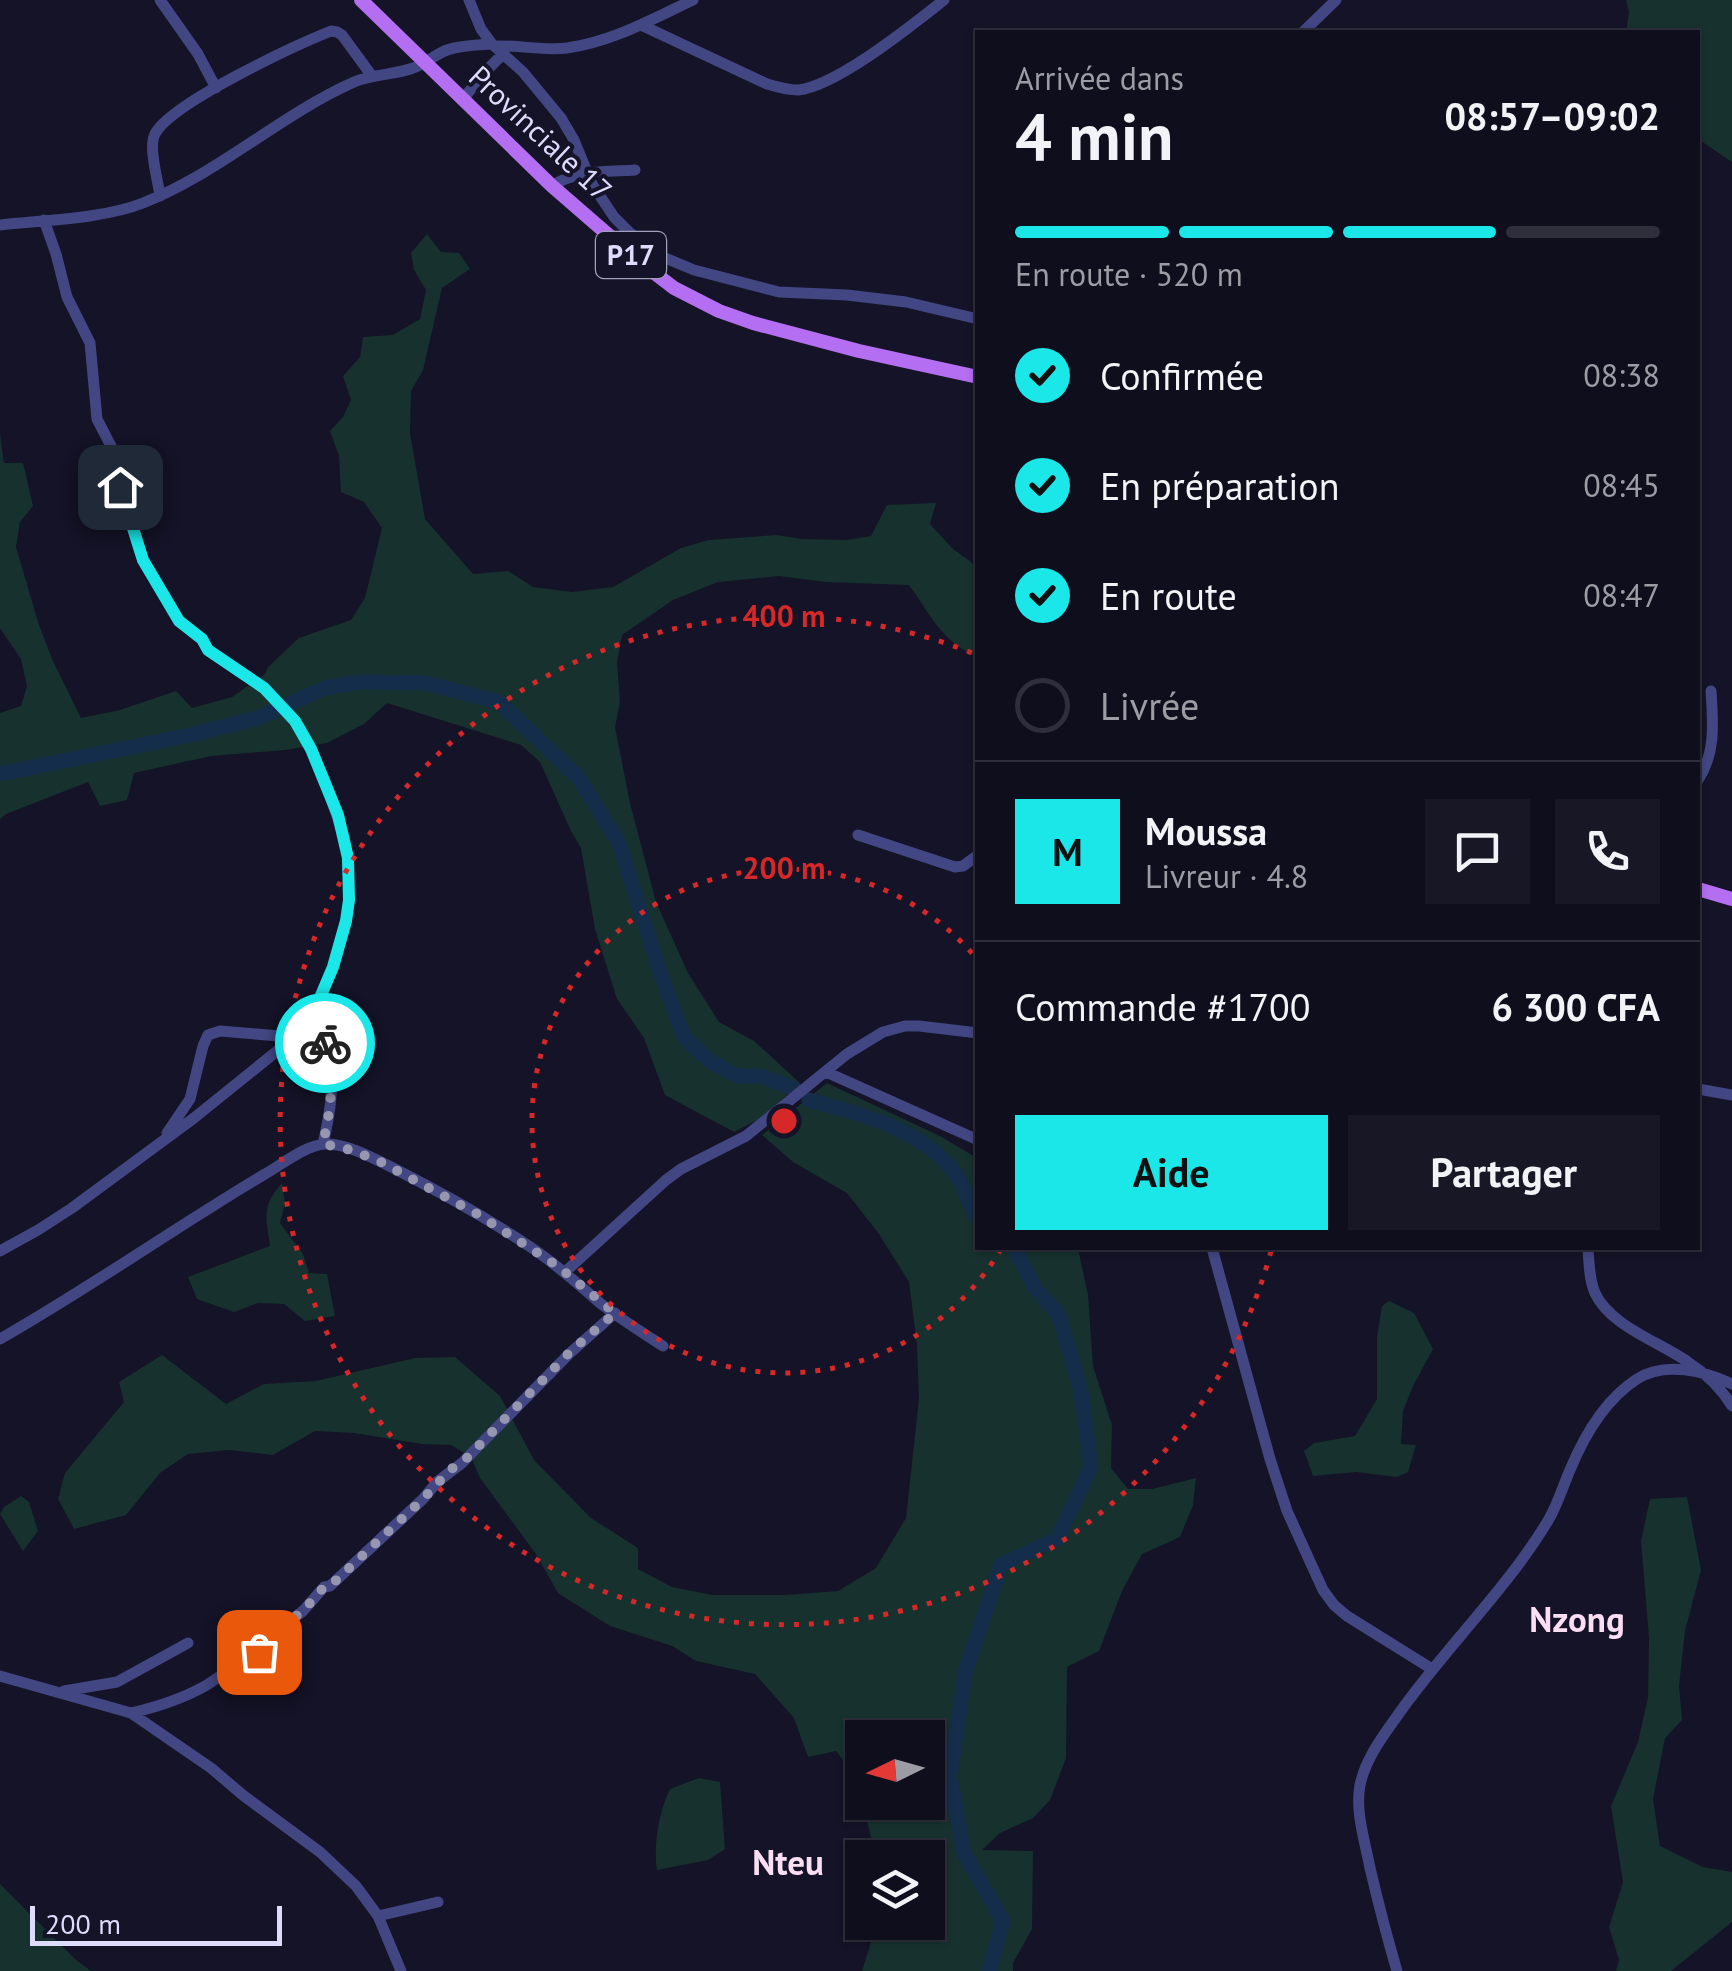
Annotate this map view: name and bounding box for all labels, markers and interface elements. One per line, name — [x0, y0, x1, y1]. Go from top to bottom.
street label: Provinciale 17 — [461, 57, 621, 209]
text: Arrivée dans — [1015, 57, 1184, 99]
text: 08:57–09:02 — [1445, 91, 1660, 140]
text: 4 min — [1015, 94, 1174, 178]
road number: P17 — [596, 232, 666, 278]
text: En route · 520 m — [1015, 253, 1243, 295]
icon: check — [1015, 348, 1070, 403]
text: Confirmée — [1100, 351, 1264, 400]
text: 08:38 — [1583, 354, 1660, 396]
pin — [78, 445, 163, 530]
icon: check — [1015, 458, 1070, 513]
icon: home — [93, 460, 148, 515]
text: En préparation — [1100, 461, 1339, 510]
text: 08:45 — [1583, 464, 1660, 506]
icon: check — [1015, 568, 1070, 623]
text: En route — [1100, 571, 1237, 620]
text: 08:47 — [1583, 574, 1660, 616]
text: 400 m — [743, 596, 825, 635]
text: Livrée — [1100, 681, 1199, 730]
button: chat — [1425, 799, 1530, 904]
button: phone — [1555, 799, 1660, 904]
text: Moussa — [1145, 806, 1267, 855]
text: M — [1052, 827, 1083, 876]
text: 200 m — [743, 848, 825, 887]
text: Livreur · 4.8 — [1145, 855, 1308, 897]
text: Commande #1700 — [1015, 982, 1311, 1031]
text: 6 300 CFA — [1492, 982, 1660, 1031]
courier — [275, 993, 375, 1093]
icon: bike — [298, 1016, 353, 1071]
centre of rings — [766, 1103, 802, 1139]
button: Aide — [1015, 1115, 1328, 1230]
button: Partager — [1348, 1115, 1660, 1230]
district label: Nzong — [1529, 1596, 1625, 1642]
pin — [217, 1610, 302, 1695]
icon: bag — [232, 1625, 287, 1680]
north arrow — [845, 1720, 945, 1820]
map controls — [845, 1720, 945, 1940]
district label: Nteu — [752, 1839, 824, 1885]
button: layers — [845, 1840, 945, 1940]
scale bar — [30, 1901, 282, 1946]
text: 200 m — [45, 1905, 121, 1942]

